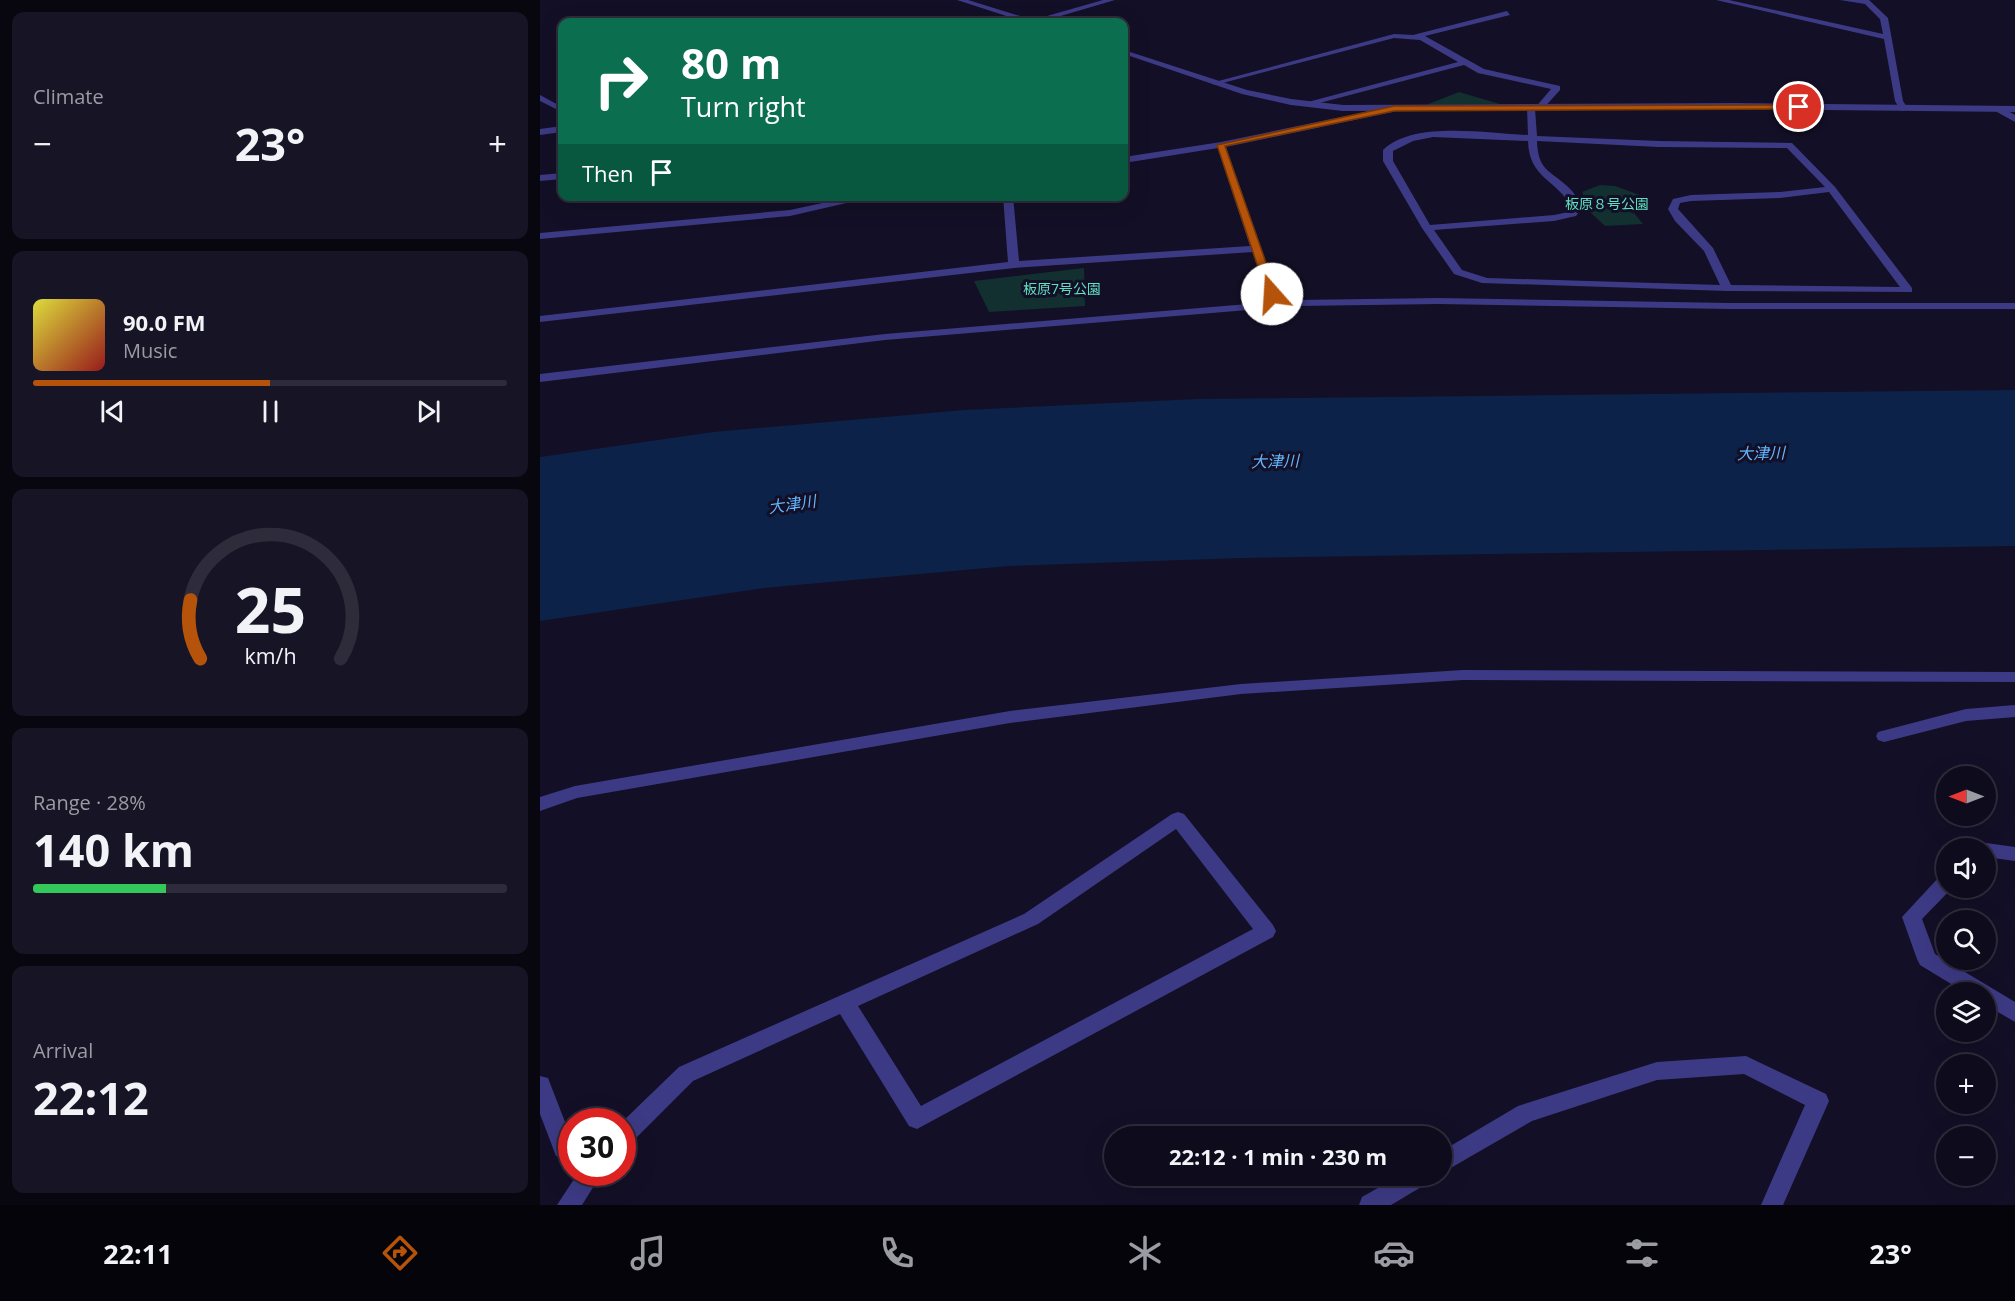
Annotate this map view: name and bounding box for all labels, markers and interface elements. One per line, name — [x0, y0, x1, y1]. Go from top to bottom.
text: 80 m — [681, 34, 781, 91]
icon: right — [582, 42, 660, 120]
pin — [1773, 81, 1824, 132]
text: Climate — [33, 83, 104, 110]
text: Turn right — [681, 88, 806, 125]
icon: arrive — [1782, 90, 1815, 123]
text: 23° — [235, 113, 305, 174]
text: − — [33, 121, 52, 166]
text: + — [488, 121, 507, 166]
icon: arrive — [645, 156, 678, 189]
text: Then — [582, 158, 633, 188]
park label: 板原８号公園 — [1565, 194, 1649, 213]
position arrow — [1240, 262, 1304, 326]
park label: 板原7号公園 — [1023, 279, 1101, 298]
text: 90.0 FM — [123, 307, 206, 337]
text: Music — [123, 337, 177, 364]
icon: previous — [96, 395, 129, 428]
icon: pause — [254, 395, 287, 428]
icon: next — [412, 395, 445, 428]
water label: 大津川 — [1737, 442, 1787, 464]
water label: 大津川 — [1251, 450, 1301, 472]
water label: 大津川 — [767, 489, 819, 518]
text: 25 — [234, 567, 306, 652]
text: km/h — [244, 642, 296, 671]
north arrow — [1936, 766, 1996, 826]
map controls — [1936, 766, 1996, 1186]
text: Range · 28% — [33, 789, 146, 816]
text: 140 km — [33, 819, 194, 880]
button: sound — [1936, 838, 1996, 898]
button: search — [1936, 910, 1996, 970]
button: layers — [1936, 982, 1996, 1042]
text: Arrival — [33, 1037, 93, 1064]
button: + — [1936, 1054, 1996, 1114]
text: 22:12 — [33, 1067, 149, 1128]
speed limit sign: 30 — [558, 1108, 636, 1186]
button: − — [1936, 1126, 1996, 1186]
text: 22:12 · 1 min · 230 m — [1169, 1141, 1387, 1171]
icon: directions — [379, 1232, 421, 1274]
icon: music — [627, 1232, 669, 1274]
icon: phone — [876, 1232, 918, 1274]
icon: climate — [1124, 1232, 1166, 1274]
icon: car — [1373, 1232, 1415, 1274]
icon: filters — [1621, 1232, 1663, 1274]
text: 22:11 — [103, 1235, 173, 1272]
text: 23° — [1869, 1235, 1912, 1272]

